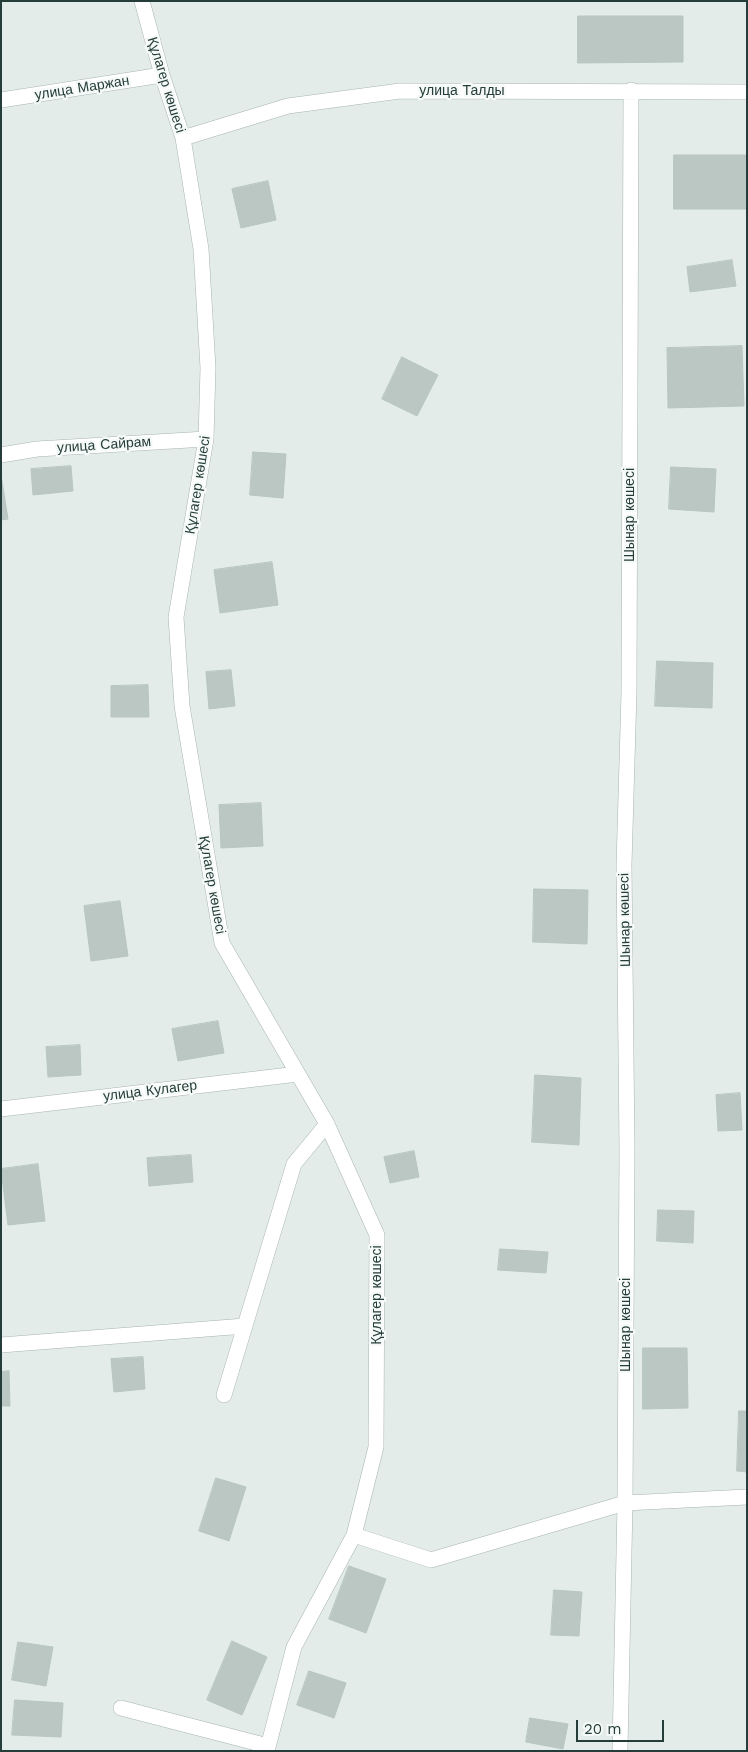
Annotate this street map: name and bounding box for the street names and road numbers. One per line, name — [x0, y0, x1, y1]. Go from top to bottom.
street label: Құлагер көшесі — [143, 35, 189, 135]
street label: улица Маржан — [34, 72, 130, 104]
street label: улица Талды — [419, 83, 505, 99]
street label: улица Сайрам — [56, 433, 152, 457]
street label: Құлагер көшесі — [182, 435, 214, 535]
street label: Шынар көшесі — [622, 468, 638, 562]
street label: Құлагер көшесі — [195, 835, 229, 935]
street label: Шынар көшесі — [616, 873, 634, 967]
street label: улица Кулагер — [102, 1077, 198, 1105]
street label: Құлагер көшесі — [369, 1245, 385, 1345]
street label: Шынар көшесі — [618, 1278, 634, 1372]

